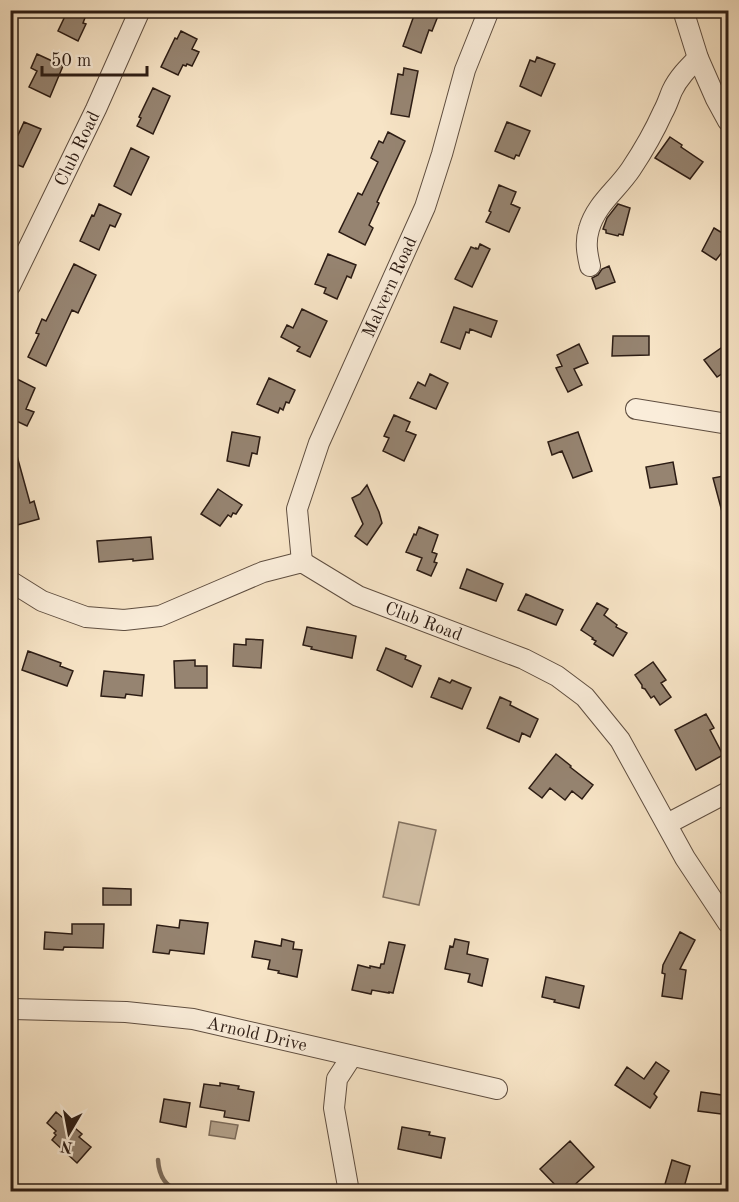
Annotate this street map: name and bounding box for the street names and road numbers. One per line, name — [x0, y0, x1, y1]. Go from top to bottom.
street label: Club Road — [52, 108, 104, 189]
street label: Malvern Road — [360, 234, 420, 340]
street label: Club Road — [382, 599, 464, 645]
street label: Arnold Drive — [205, 1014, 309, 1055]

